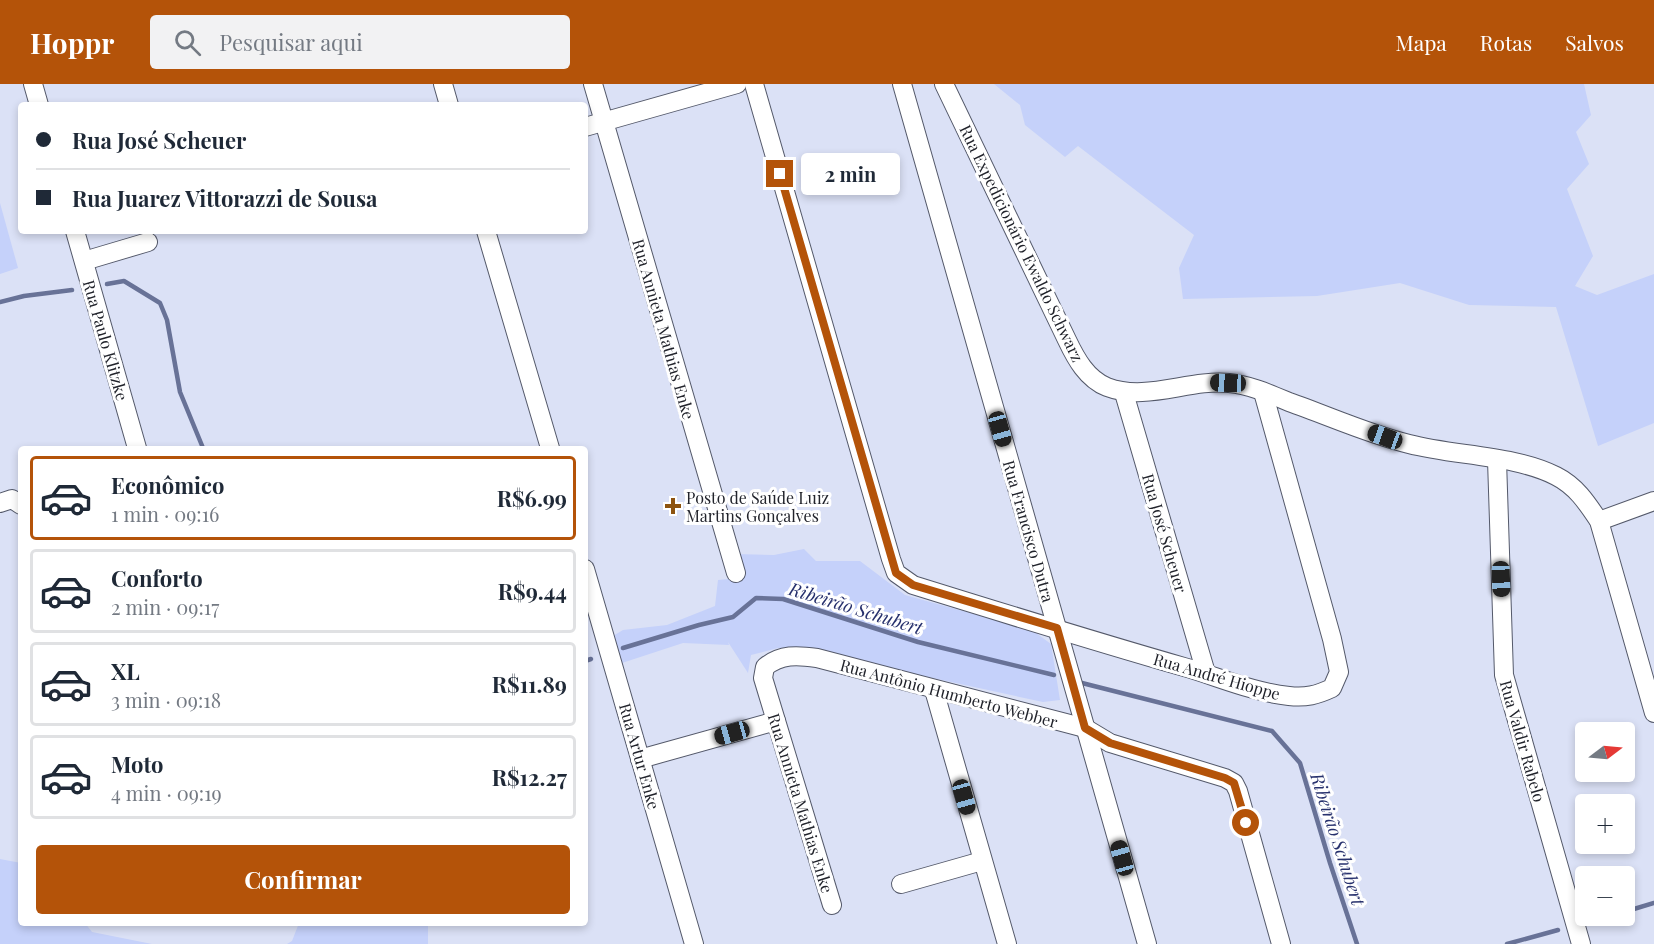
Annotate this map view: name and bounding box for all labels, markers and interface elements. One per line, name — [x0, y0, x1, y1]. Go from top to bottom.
search box — [150, 15, 570, 69]
text: Hoppr — [30, 24, 114, 61]
icon: search — [171, 26, 204, 59]
text: Pesquisar aqui — [219, 27, 363, 57]
text: Mapa — [1396, 28, 1447, 56]
text: Rotas — [1480, 28, 1532, 56]
text: Salvos — [1565, 28, 1624, 56]
street label: Rua Expedicionário Ewaldo Schwarz — [955, 121, 1089, 365]
text: Rua José Scheuer — [72, 125, 246, 155]
callout: 2 min — [801, 153, 900, 195]
route end — [766, 160, 793, 187]
text: 2 min — [825, 160, 876, 187]
text: Rua Juarez Vittorazzi de Sousa — [72, 183, 377, 213]
street label: Rua Annieta Mathias Enke — [628, 236, 700, 422]
street label: Rua Paulo Klitzke — [79, 277, 133, 403]
car — [1210, 373, 1246, 393]
car — [986, 409, 1014, 449]
car — [1365, 422, 1405, 452]
street label: Rua Francisco Dutra — [999, 457, 1059, 605]
text: Econômico — [111, 470, 224, 500]
icon: car — [39, 471, 93, 525]
street label: Rua José Scheuer — [1138, 471, 1192, 595]
text: R$6.99 — [497, 483, 567, 513]
place label: Posto de Saúde Luiz Martins Gonçalves — [686, 487, 830, 526]
marker: Posto de Saúde Luiz Martins Gonçalves — [664, 497, 682, 515]
text: 1 min · 09:16 — [111, 500, 219, 527]
car — [1491, 561, 1511, 597]
text: Conforto — [111, 563, 203, 593]
icon: car — [39, 564, 93, 618]
text: R$9.44 — [498, 576, 567, 606]
water label: Ribeirão Schubert — [785, 576, 927, 640]
text: 2 min · 09:17 — [111, 593, 219, 620]
street label: Rua André Hioppe — [1151, 648, 1283, 704]
street label: Rua Antônio Humberto Webber — [838, 654, 1060, 732]
text: XL — [111, 656, 140, 686]
icon: car — [39, 657, 93, 711]
text: R$11.89 — [492, 669, 567, 699]
street label: Rua Valdir Rabelo — [1496, 678, 1550, 805]
text: 3 min · 09:18 — [111, 686, 221, 713]
street label: Rua Artur Enke — [615, 700, 665, 812]
street label: Rua Annieta Mathias Enke — [764, 711, 838, 895]
car — [712, 719, 752, 747]
north arrow — [1575, 722, 1635, 782]
map controls — [1575, 722, 1635, 926]
text: Moto — [111, 749, 164, 779]
icon: car — [39, 750, 93, 804]
text: R$12.27 — [492, 762, 567, 792]
water label: Ribeirão Schubert — [1305, 769, 1371, 909]
car — [950, 777, 978, 817]
text: 4 min · 09:19 — [111, 779, 222, 806]
button: + — [1575, 794, 1635, 854]
route start — [1232, 809, 1259, 836]
car — [1108, 838, 1136, 878]
button: Confirmar — [36, 845, 570, 914]
button: − — [1575, 866, 1635, 926]

